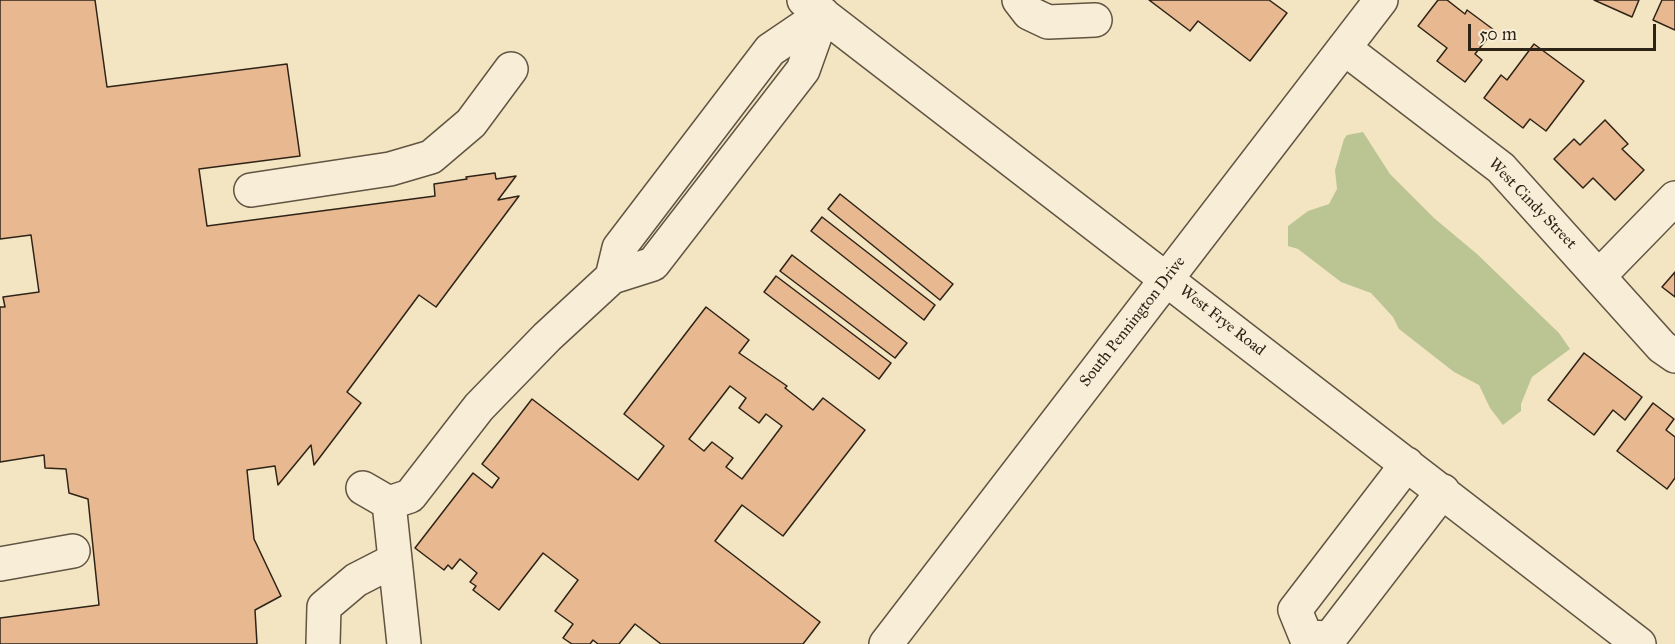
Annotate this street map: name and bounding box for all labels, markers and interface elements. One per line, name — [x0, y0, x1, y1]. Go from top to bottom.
scale bar — [1471, 12, 1658, 50]
text: 50 m — [1479, 23, 1517, 45]
street label: West Cindy Street — [1484, 155, 1580, 253]
street label: South Pennington Drive — [1076, 253, 1190, 391]
street label: West Frye Road — [1175, 281, 1269, 361]

